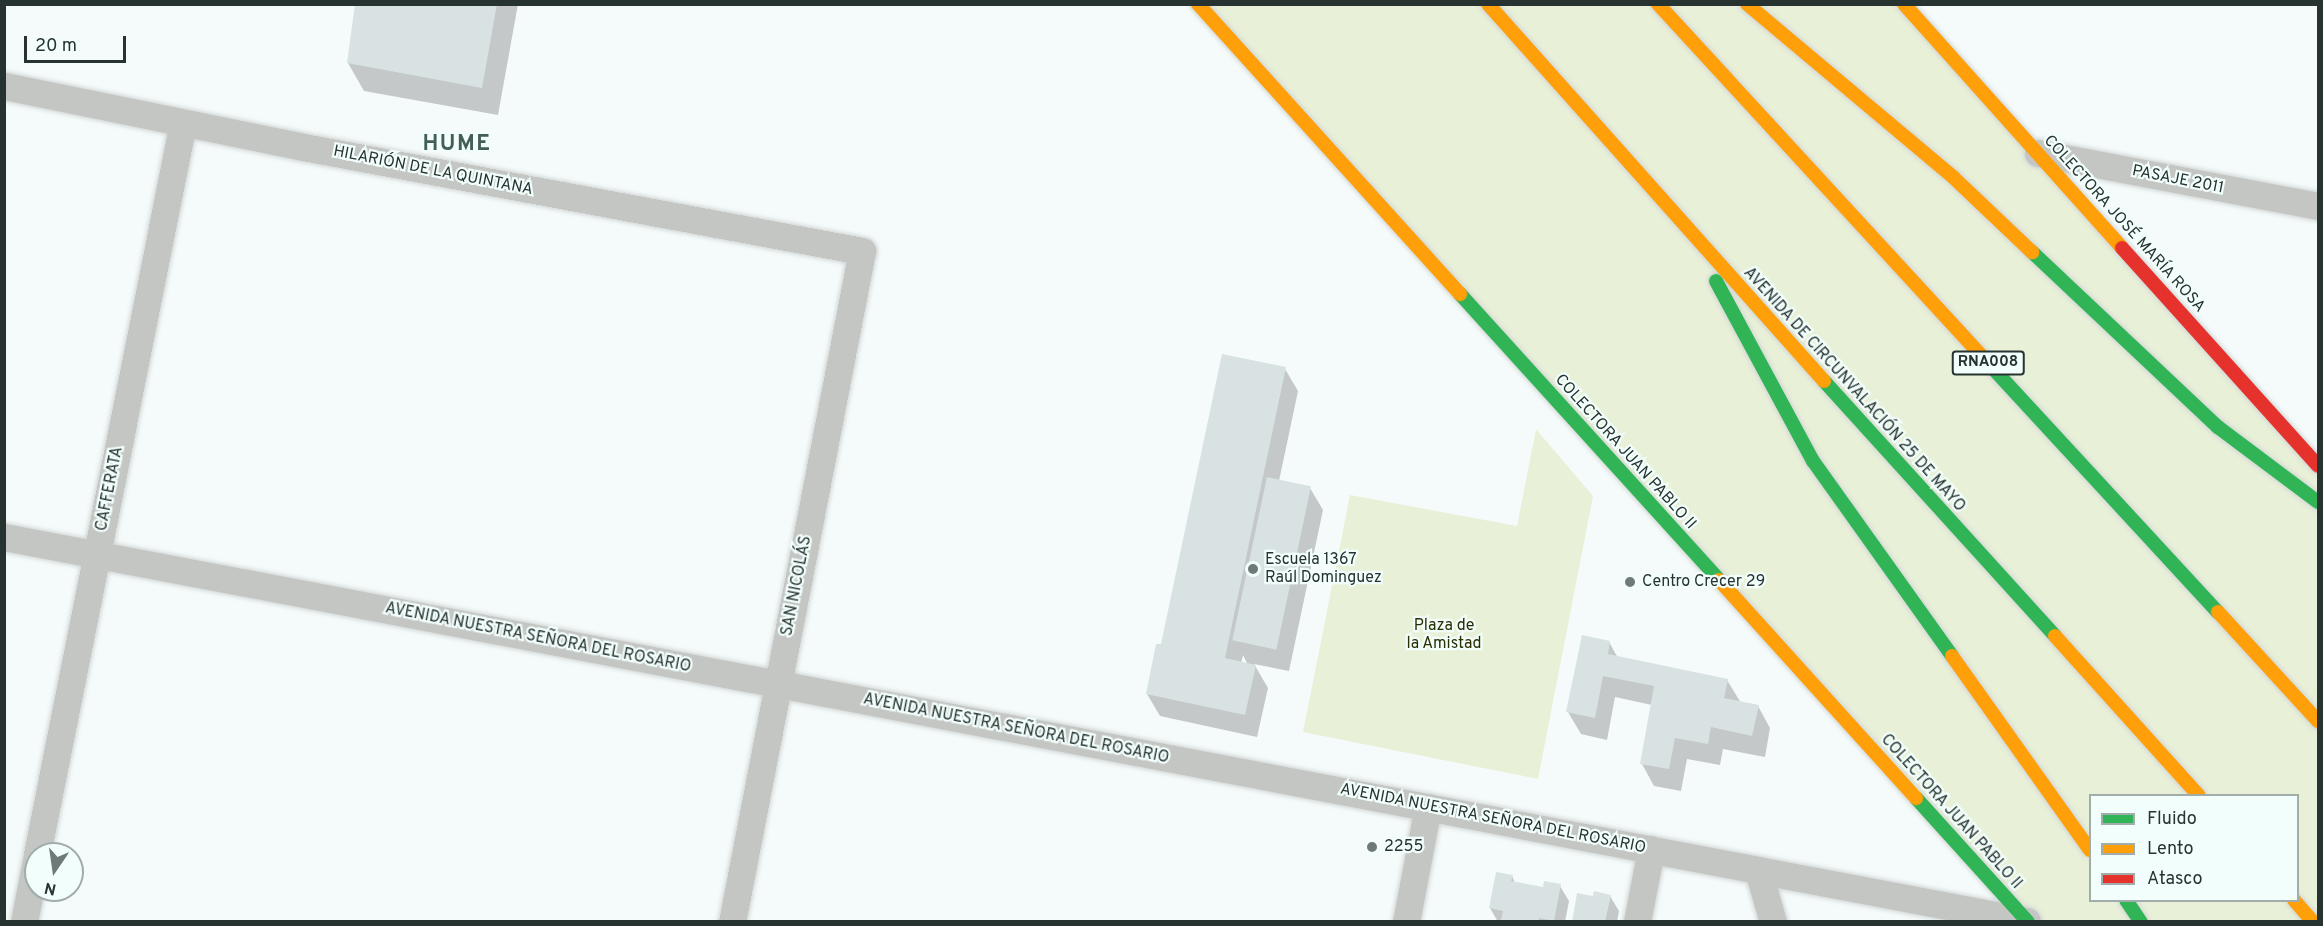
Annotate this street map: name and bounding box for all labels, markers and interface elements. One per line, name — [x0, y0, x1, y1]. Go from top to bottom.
scale bar — [27, 24, 129, 62]
text: 20 m — [35, 35, 77, 58]
street label: COLECTORA JOSÉ MARÍA ROSA — [2039, 131, 2209, 317]
district label: HUME — [422, 132, 492, 158]
street label: HILARIÓN DE LA QUINTANA — [331, 142, 535, 200]
street label: PASAJE 2011 — [2130, 162, 2226, 198]
street label: AVENIDA DE CIRCUNVALACIÓN 25 DE MAYO — [1739, 263, 1969, 517]
road number: RNA008 — [1950, 351, 2026, 375]
street label: COLECTORA JUAN PABLO II — [1550, 370, 1700, 534]
street label: CAFFERATA — [92, 445, 128, 533]
street label: SAN NICOLÁS — [778, 534, 816, 638]
place label: Escuela 1367 Raúl Dominguez — [1265, 550, 1382, 588]
marker: Escuela 1367 Raúl Dominguez — [1246, 562, 1260, 576]
place label: Centro Crecer 29 — [1642, 572, 1765, 592]
marker: Centro Crecer 29 — [1623, 575, 1637, 589]
street label: AVENIDA NUESTRA SEÑORA DEL ROSARIO — [382, 599, 694, 677]
park label: Plaza de la Amistad — [1406, 616, 1482, 654]
street label: AVENIDA NUESTRA SEÑORA DEL ROSARIO — [860, 690, 1172, 768]
street label: COLECTORA JUAN PABLO II — [1876, 730, 2026, 894]
street label: AVENIDA NUESTRA SEÑORA DEL ROSARIO — [1337, 780, 1649, 858]
legend — [2089, 794, 2299, 902]
text: Fluido — [2147, 808, 2197, 831]
place label: 2255 — [1384, 837, 1423, 857]
text: Lento — [2147, 838, 2193, 861]
marker: 2255 — [1365, 840, 1379, 854]
north arrow — [24, 842, 84, 902]
text: Atasco — [2147, 868, 2203, 891]
text: N — [43, 877, 58, 899]

